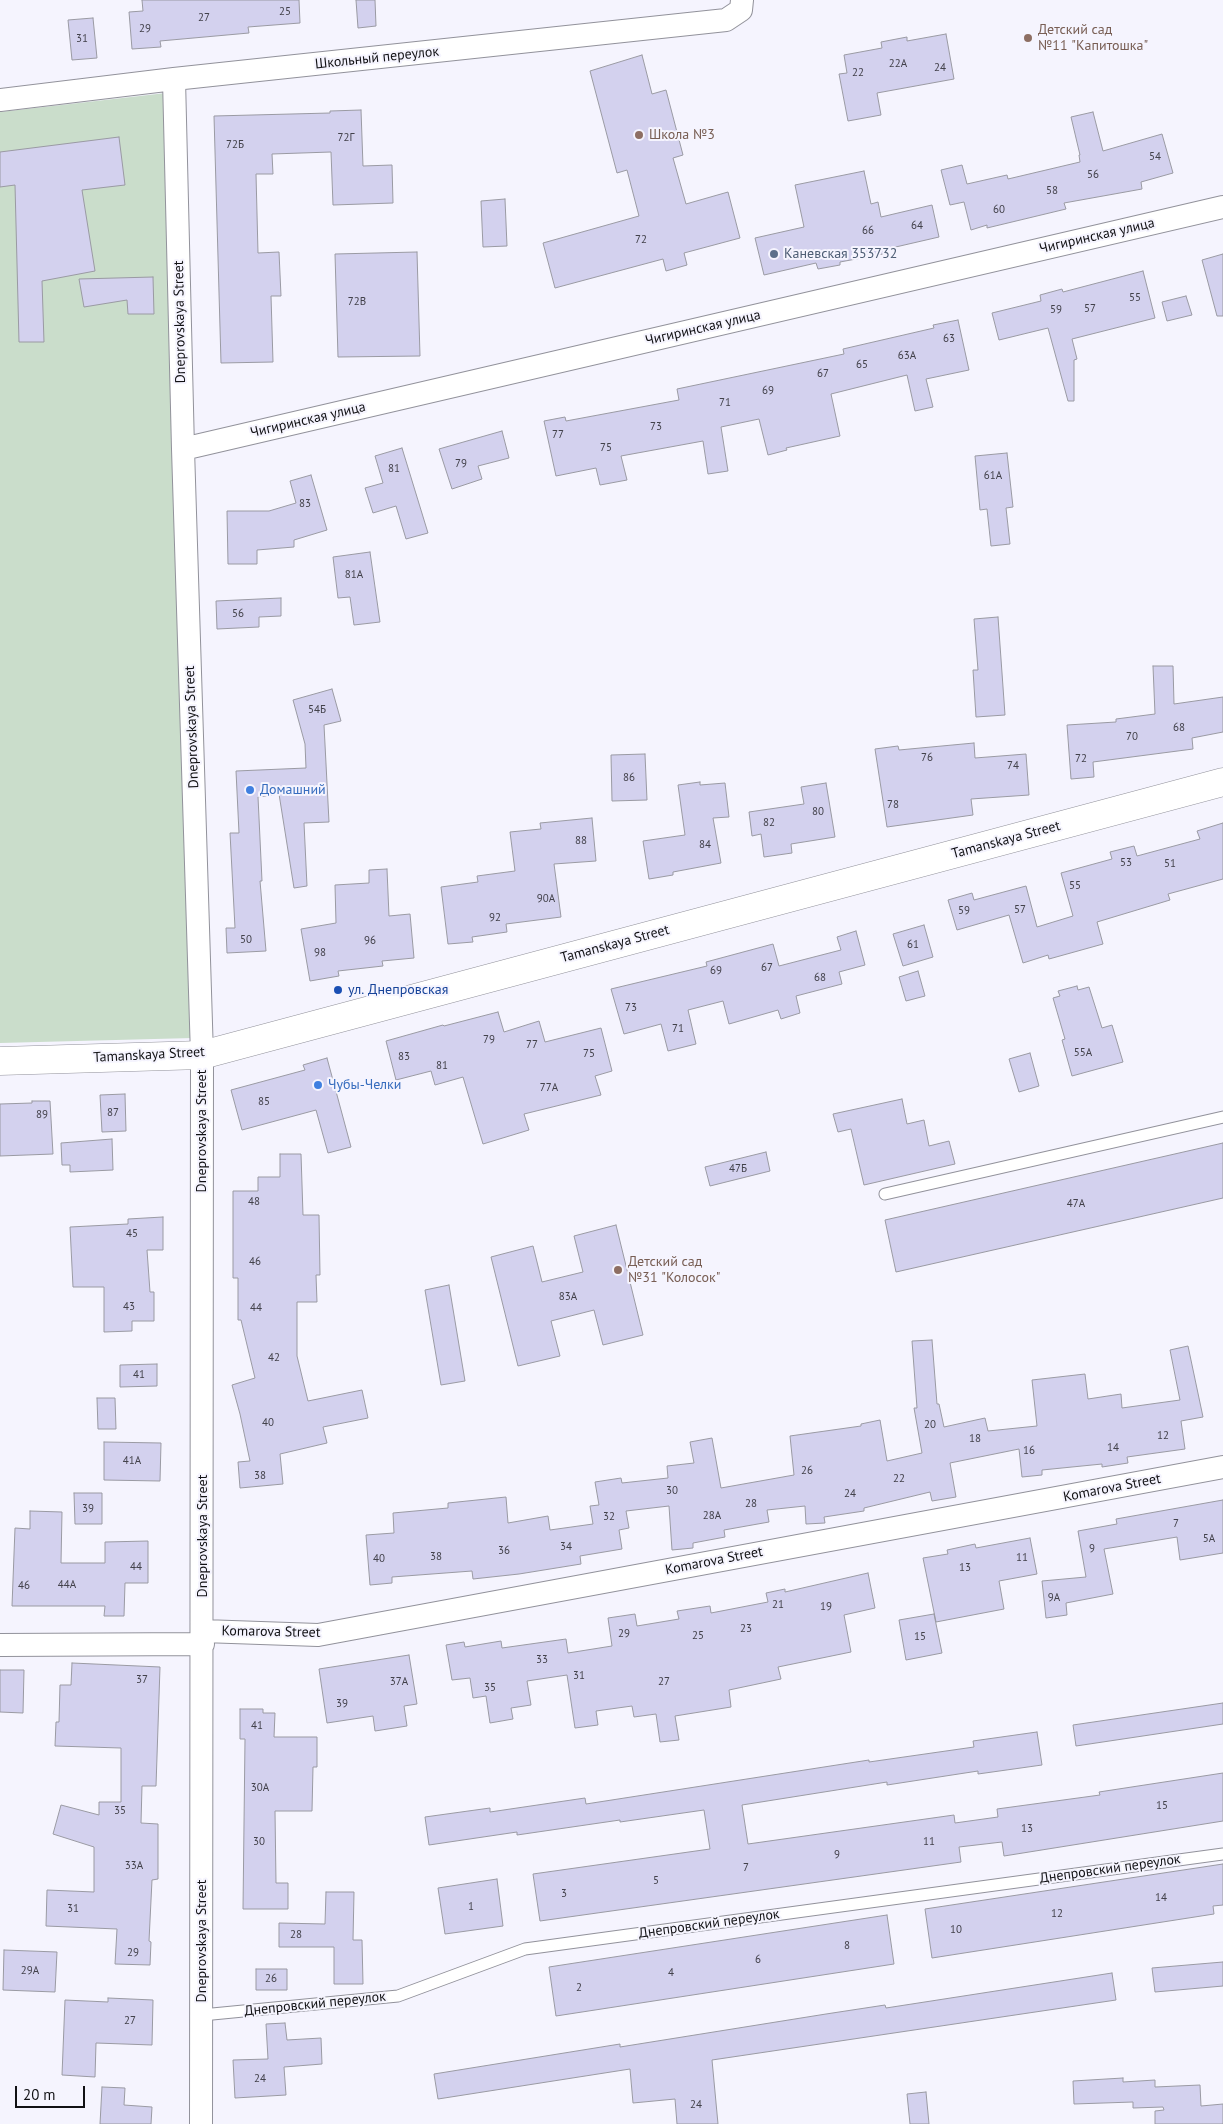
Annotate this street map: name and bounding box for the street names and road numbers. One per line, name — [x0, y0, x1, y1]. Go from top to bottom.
street label: Школьный переулок — [314, 43, 440, 73]
street label: Чигиринская улица — [1038, 215, 1156, 257]
street label: Dneprovskaya Street — [171, 260, 189, 384]
street label: Чигиринская улица — [644, 307, 762, 349]
street label: Чигиринская улица — [249, 399, 367, 441]
street label: Dneprovskaya Street — [181, 665, 203, 789]
street label: Tamanskaya Street — [950, 817, 1062, 863]
street label: Tamanskaya Street — [559, 921, 671, 967]
street label: Tamanskaya Street — [93, 1044, 205, 1066]
street label: Dneprovskaya Street — [194, 1070, 210, 1192]
street label: Komarova Street — [1062, 1470, 1162, 1506]
street label: Dneprovskaya Street — [195, 1475, 211, 1597]
street label: Komarova Street — [664, 1543, 764, 1579]
street label: Komarova Street — [221, 1623, 321, 1641]
street label: Днепровский переулок — [1038, 1851, 1182, 1887]
street label: Dneprovskaya Street — [194, 1880, 210, 2002]
street label: Днепровский переулок — [637, 1906, 781, 1942]
street label: Днепровский переулок — [243, 1988, 387, 2020]

